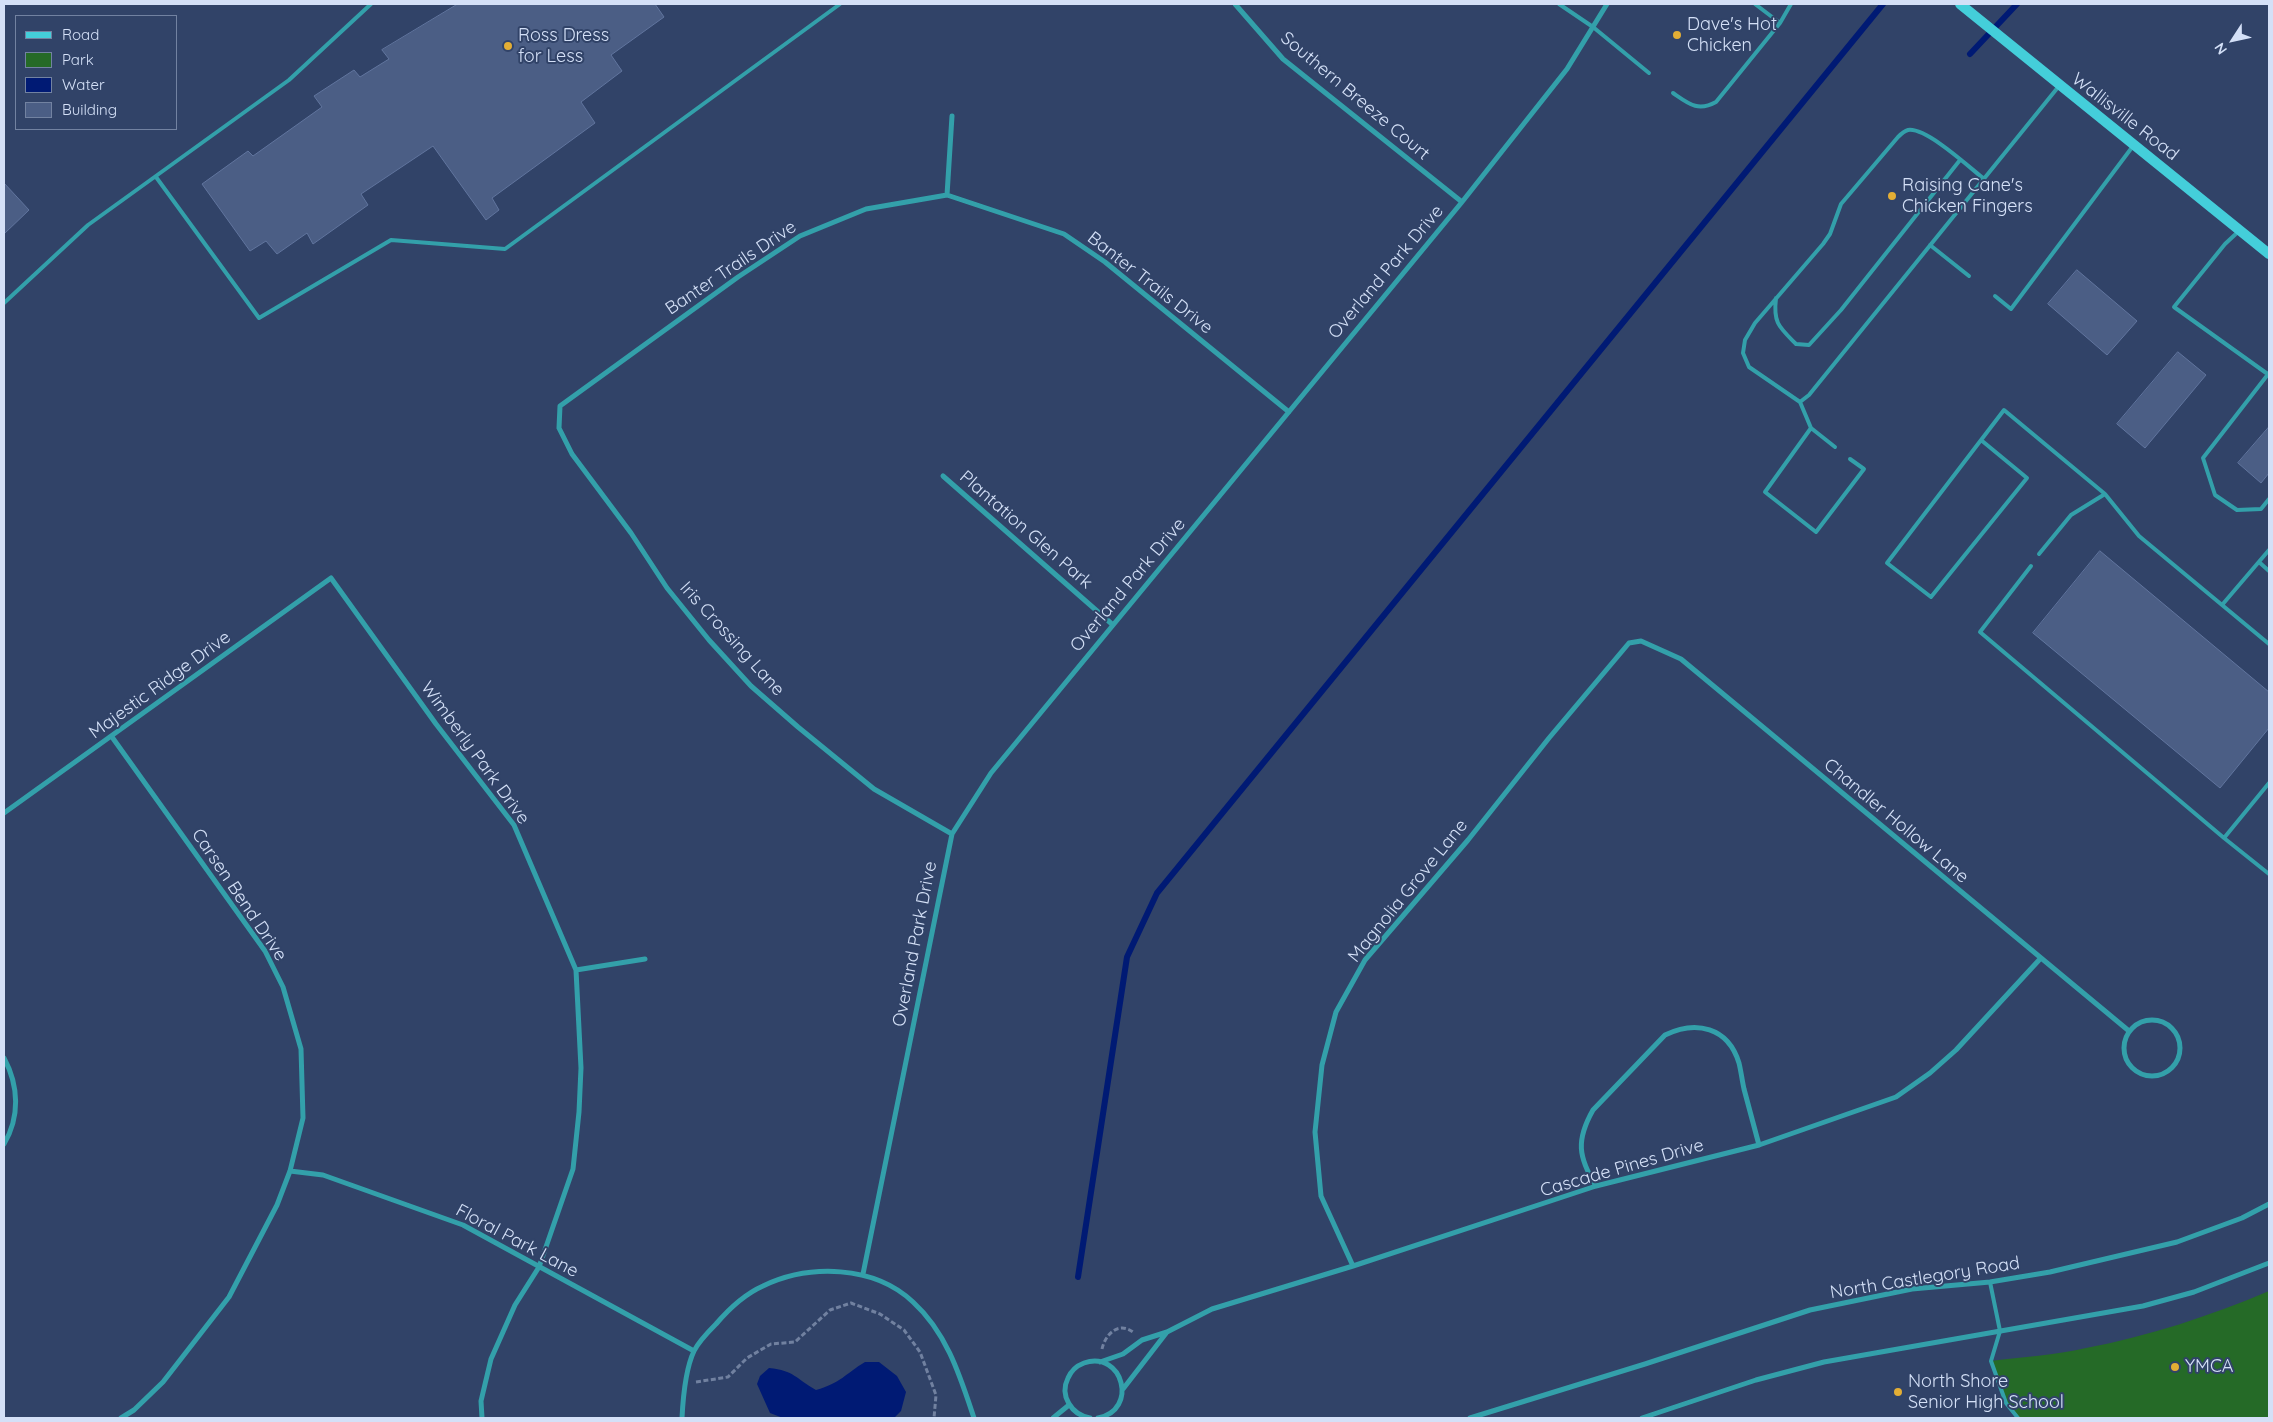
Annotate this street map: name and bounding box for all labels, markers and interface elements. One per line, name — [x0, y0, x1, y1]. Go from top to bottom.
place label: Dave's Hot Chicken — [1687, 14, 1777, 56]
legend — [15, 15, 178, 130]
north arrow — [2208, 15, 2258, 65]
text: Road — [62, 25, 99, 44]
place label: Ross Dress for Less — [518, 25, 609, 68]
street label: Southern Breeze Court — [1276, 27, 1434, 165]
marker: Dave's Hot Chicken — [1671, 29, 1683, 41]
text: N — [2210, 39, 2231, 58]
marker: Ross Dress for Less — [502, 40, 514, 52]
text: Park — [62, 50, 94, 69]
street label: Wallisville Road — [2067, 68, 2183, 166]
text: Water — [62, 75, 105, 94]
text: Building — [62, 100, 117, 119]
place label: Raising Cane's Chicken Fingers — [1902, 175, 2033, 218]
marker: Raising Cane's Chicken Fingers — [1886, 190, 1898, 202]
street label: Overland Park Drive — [1324, 201, 1448, 343]
street label: Banter Trails Drive — [661, 216, 801, 320]
street label: Banter Trails Drive — [1083, 227, 1217, 339]
street label: Plantation Glen Park — [955, 466, 1097, 594]
street label: Overland Park Drive — [1066, 514, 1190, 656]
street label: Iris Crossing Lane — [675, 577, 789, 701]
street label: Majestic Ridge Drive — [85, 626, 235, 744]
street label: Wimberly Park Drive — [416, 677, 534, 829]
street label: Chandler Hollow Lane — [1819, 754, 1973, 888]
street label: Magnolia Grove Lane — [1344, 815, 1472, 967]
street label: Carsen Bend Drive — [187, 825, 291, 965]
street label: Overland Park Drive — [888, 860, 942, 1028]
street label: Cascade Pines Drive — [1538, 1134, 1706, 1202]
street label: Floral Park Lane — [452, 1200, 582, 1282]
street label: North Castlegory Road — [1829, 1252, 2021, 1304]
place label: YMCA — [2185, 1356, 2233, 1378]
marker: YMCA — [2169, 1361, 2181, 1373]
place label: North Shore Senior High School — [1908, 1371, 2064, 1414]
marker: North Shore Senior High School — [1892, 1386, 1904, 1398]

